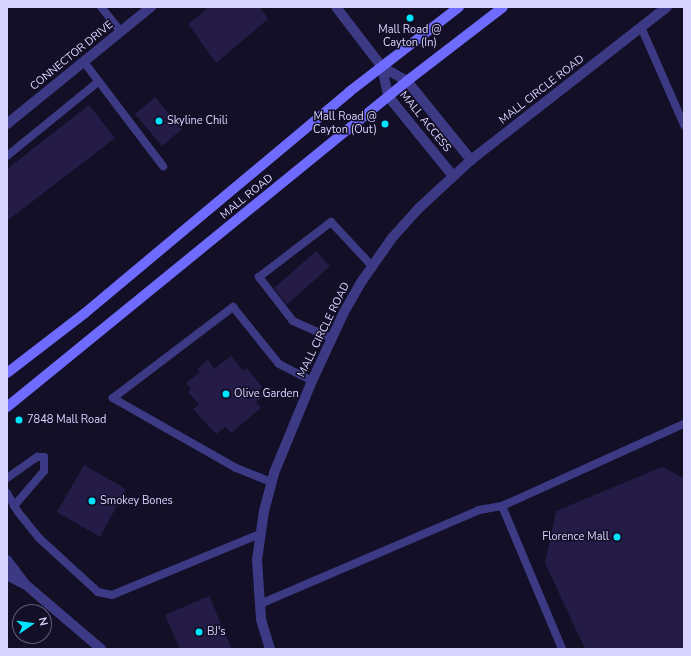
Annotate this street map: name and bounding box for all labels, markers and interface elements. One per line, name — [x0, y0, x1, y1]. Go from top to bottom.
marker: Mall Road @ Cayton (In) — [405, 13, 415, 23]
street label: CONNECTOR DRIVE — [28, 19, 116, 93]
place label: Mall Road @ Cayton (In) — [378, 24, 442, 50]
street label: MALL CIRCLE ROAD — [497, 53, 587, 127]
street label: MALL ACCESS — [396, 89, 454, 155]
place label: Mall Road @ Cayton (Out) — [313, 111, 377, 137]
place label: Skyline Chili — [167, 114, 227, 128]
marker: Skyline Chili — [154, 116, 164, 126]
marker: Mall Road @ Cayton (Out) — [380, 119, 390, 129]
street label: MALL ROAD — [218, 172, 276, 222]
street label: MALL CIRCLE ROAD — [295, 280, 353, 380]
place label: Olive Garden — [234, 387, 299, 401]
marker: Olive Garden — [221, 389, 231, 399]
place label: 7848 Mall Road — [27, 413, 106, 427]
marker: 7848 Mall Road — [14, 415, 24, 425]
place label: Smokey Bones — [100, 494, 173, 508]
marker: Smokey Bones — [87, 496, 97, 506]
place label: Florence Mall — [542, 530, 609, 544]
marker: Florence Mall — [612, 532, 622, 542]
north arrow — [12, 604, 52, 644]
text: N — [35, 616, 51, 627]
place label: BJ's — [207, 625, 226, 639]
marker: BJ's — [194, 627, 204, 637]

